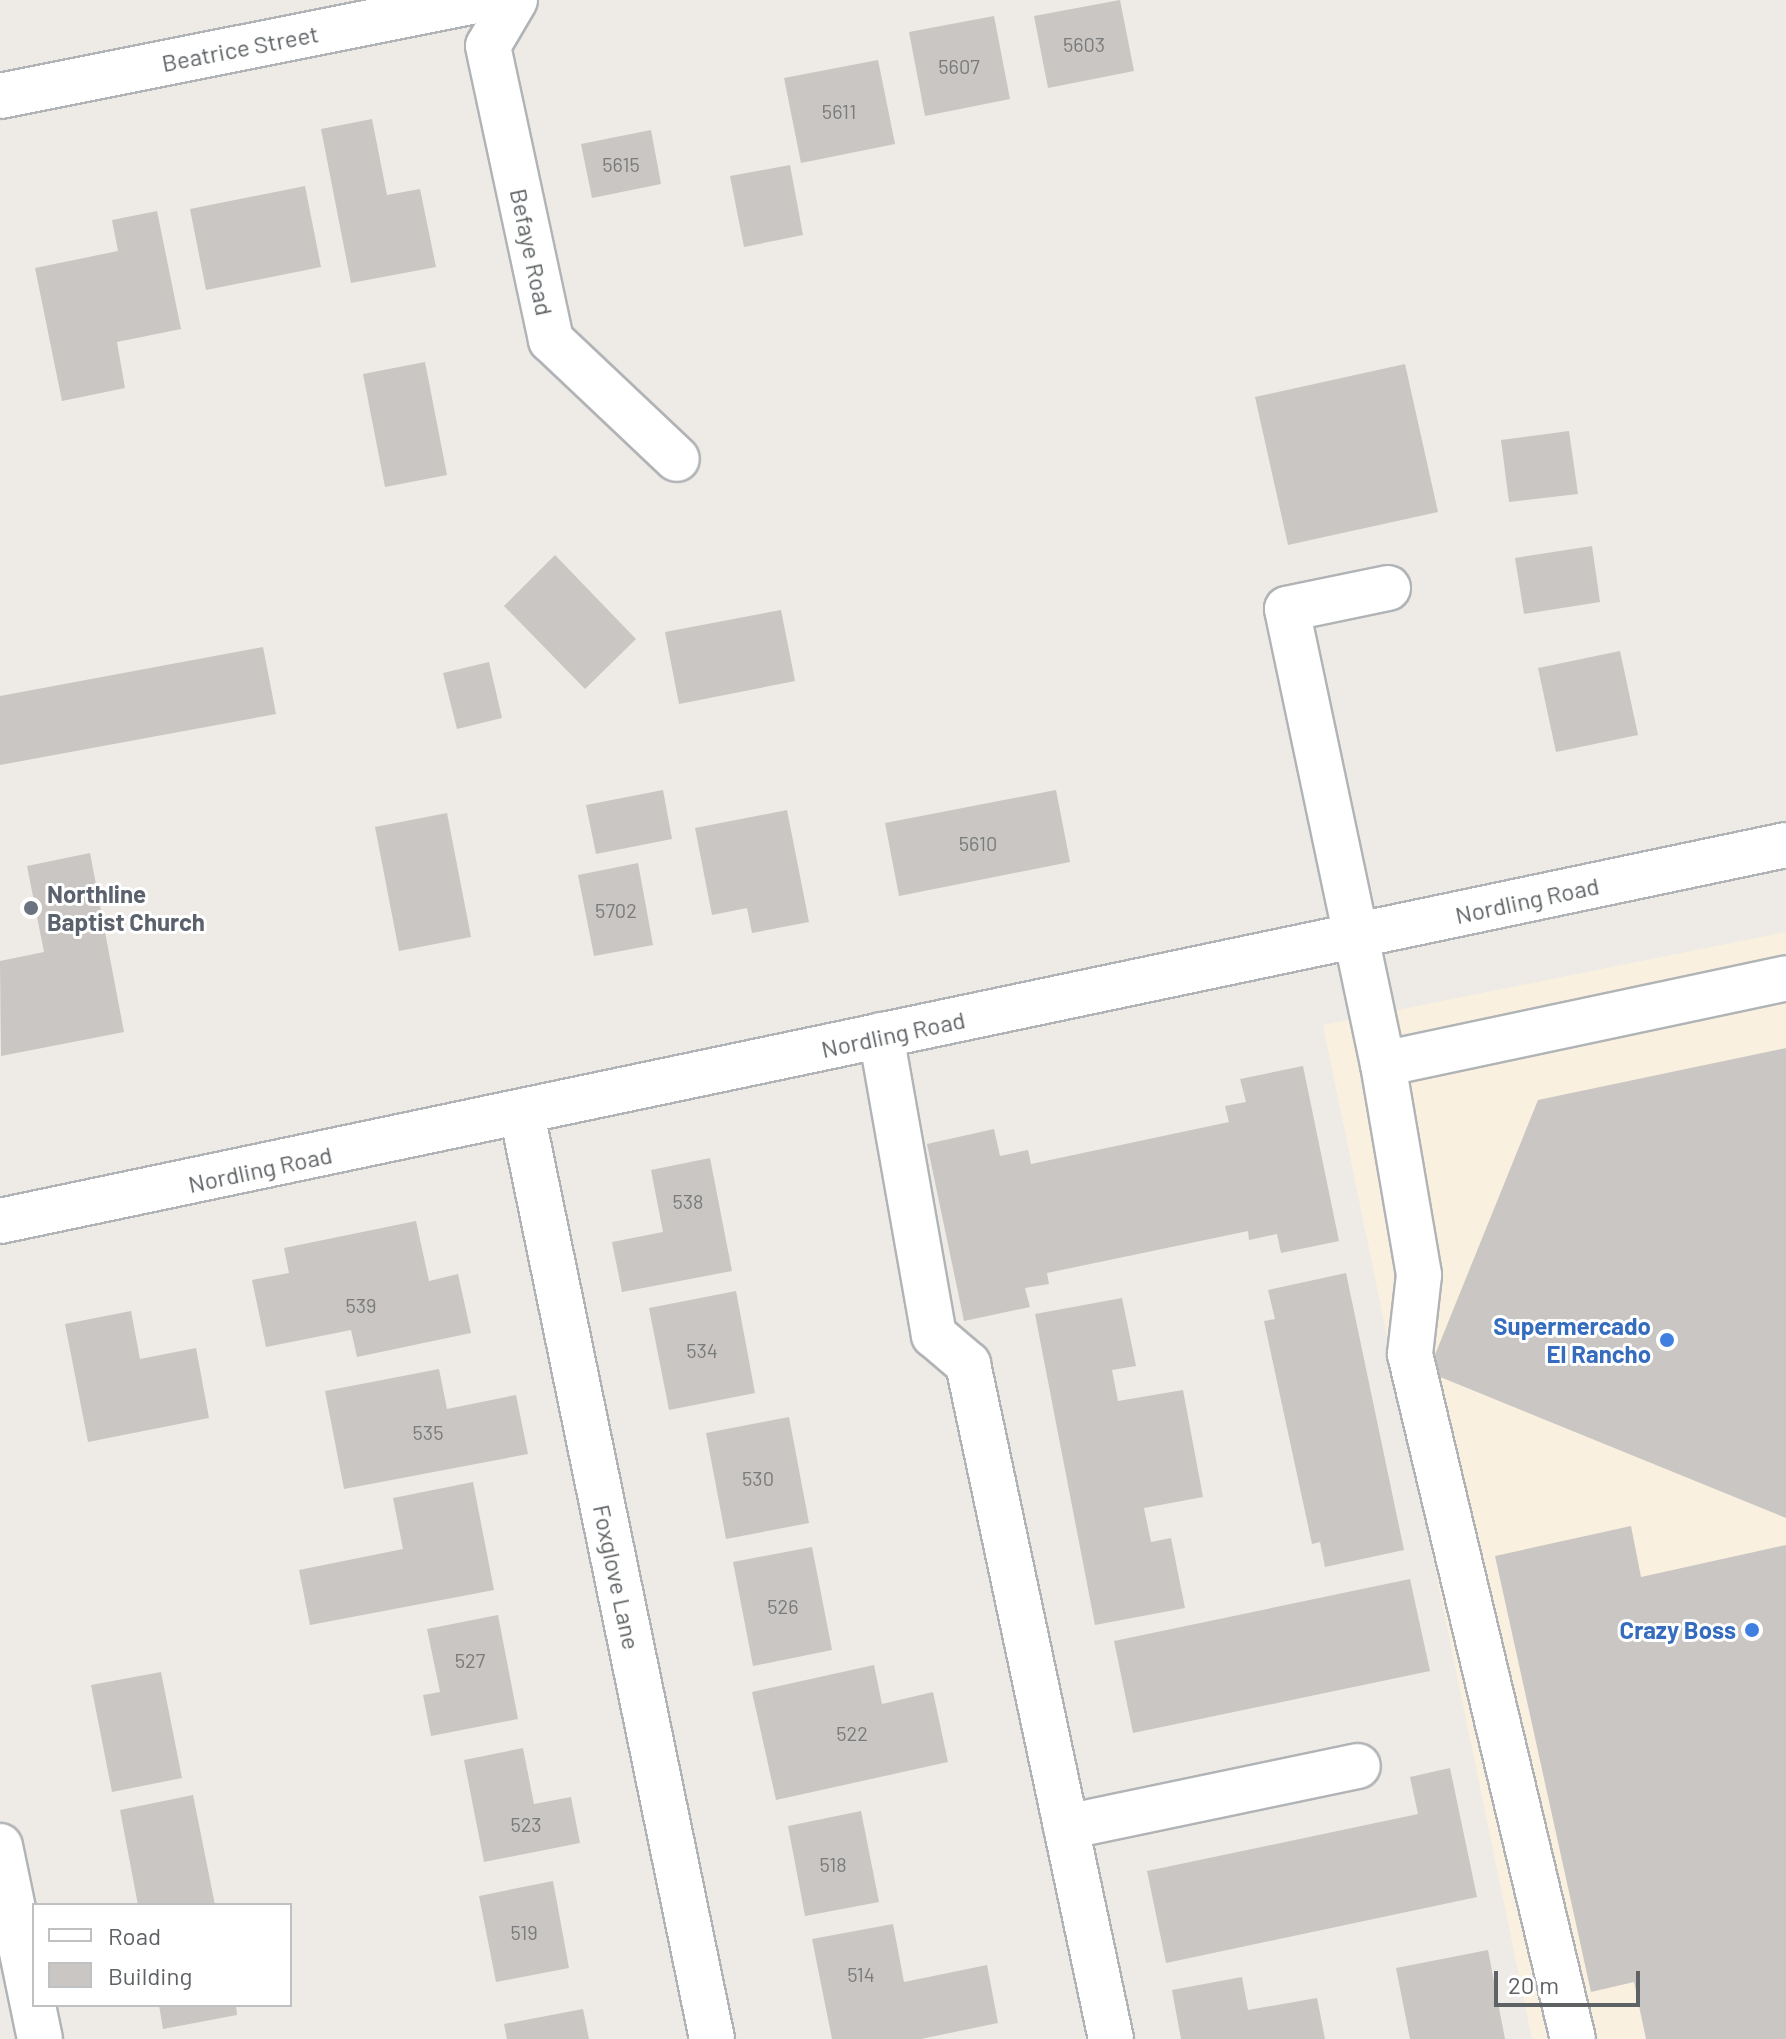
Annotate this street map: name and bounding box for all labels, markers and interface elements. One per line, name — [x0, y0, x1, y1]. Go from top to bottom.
street label: Beatrice Street — [159, 19, 321, 77]
house number: 5603 — [1063, 32, 1105, 56]
house number: 5607 — [938, 54, 980, 78]
house number: 5611 — [822, 99, 856, 123]
house number: 5615 — [602, 152, 640, 176]
street label: Befaye Road — [504, 186, 560, 318]
house number: 5610 — [959, 831, 997, 855]
street label: Nordling Road — [1452, 871, 1602, 929]
place label: Northline Baptist Church — [47, 880, 205, 936]
house number: 5702 — [595, 898, 637, 922]
marker: Northline Baptist Church — [22, 899, 40, 917]
street label: Nordling Road — [818, 1005, 968, 1063]
street label: Nordling Road — [185, 1140, 335, 1198]
house number: 538 — [673, 1189, 703, 1213]
house number: 539 — [346, 1293, 376, 1317]
place label: Supermercado El Rancho — [1493, 1312, 1651, 1368]
marker: Supermercado El Rancho — [1658, 1331, 1676, 1349]
house number: 534 — [686, 1338, 718, 1362]
house number: 535 — [413, 1420, 443, 1444]
house number: 530 — [742, 1466, 774, 1490]
street label: Foxglove Lane — [588, 1502, 646, 1652]
house number: 526 — [767, 1594, 799, 1618]
place label: Crazy Boss — [1620, 1616, 1736, 1644]
marker: Crazy Boss — [1743, 1621, 1761, 1639]
house number: 527 — [455, 1648, 485, 1672]
house number: 522 — [836, 1721, 868, 1745]
house number: 523 — [510, 1812, 542, 1836]
house number: 518 — [819, 1852, 847, 1876]
legend — [32, 1903, 292, 2007]
house number: 519 — [510, 1920, 538, 1944]
text: Road — [108, 1921, 161, 1950]
scale bar — [1498, 1955, 1644, 2005]
text: Building — [108, 1961, 192, 1990]
house number: 514 — [847, 1962, 875, 1986]
text: 20 m — [1508, 1970, 1559, 1999]

